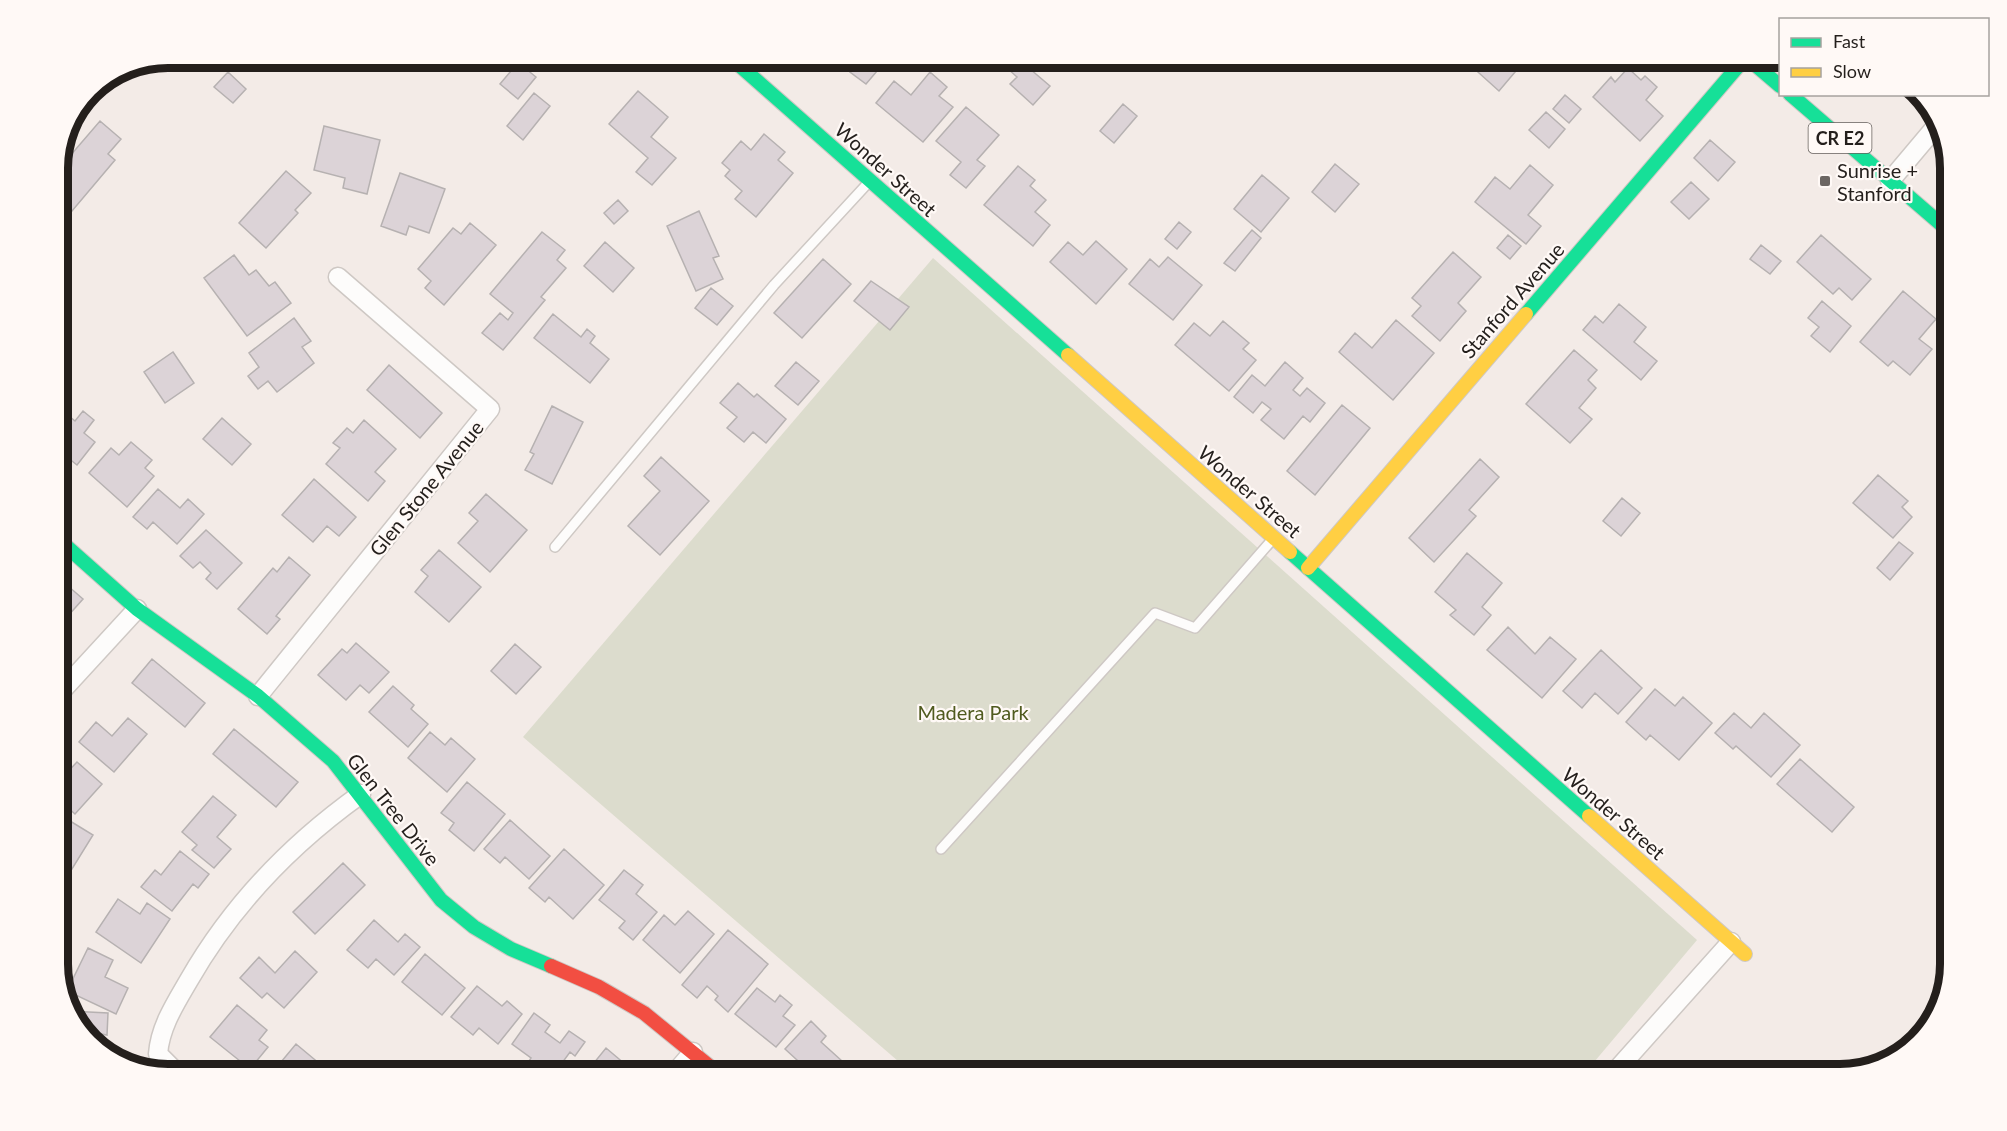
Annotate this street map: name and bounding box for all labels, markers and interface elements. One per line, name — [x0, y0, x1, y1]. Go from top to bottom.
legend — [1779, 18, 1989, 96]
text: Fast — [1833, 30, 1866, 52]
text: Slow — [1833, 60, 1871, 82]
street label: Wonder Street — [830, 117, 942, 221]
road number: CR E2 — [1808, 123, 1872, 153]
place label: Sunrise + Stanford — [1837, 158, 1918, 205]
marker: Sunrise + Stanford — [1818, 174, 1832, 188]
street label: Stanford Avenue — [1455, 237, 1569, 363]
street label: Glen Stone Avenue — [364, 415, 488, 561]
street label: Wonder Street — [1194, 440, 1306, 542]
park label: Madera Park — [917, 700, 1029, 724]
street label: Glen Tree Drive — [343, 748, 445, 870]
street label: Wonder Street — [1558, 762, 1670, 864]

